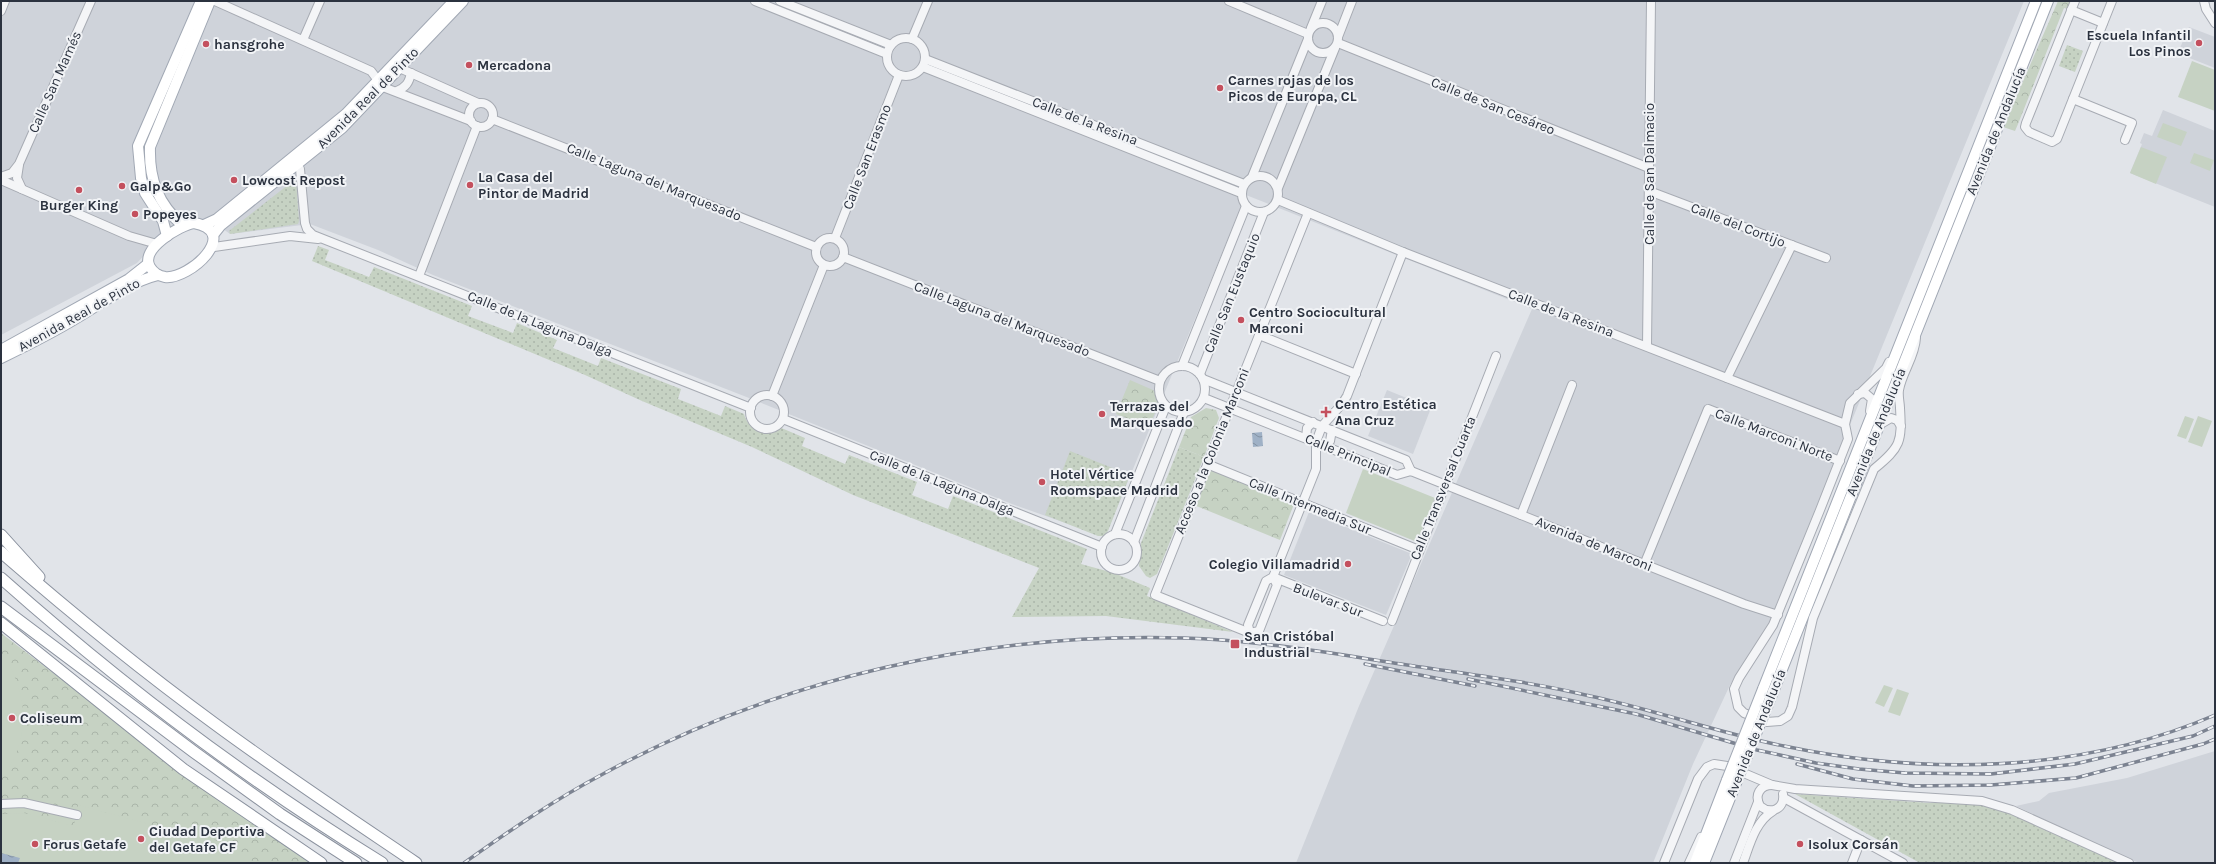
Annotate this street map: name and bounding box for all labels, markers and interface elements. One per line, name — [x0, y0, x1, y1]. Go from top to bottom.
place label: Escuela Infantil Los Pinos — [2086, 27, 2191, 60]
street label: Calle San Mamés — [25, 28, 85, 136]
place label: hansgrohe — [214, 36, 285, 53]
marker: Escuela Infantil Los Pinos — [2194, 38, 2204, 48]
marker: hansgrohe — [201, 39, 211, 49]
street label: Avenida Real de Pinto — [314, 44, 422, 152]
place label: Mercadona — [477, 57, 551, 74]
marker: Mercadona — [464, 60, 474, 70]
street label: Avenida de Andalucía — [1963, 64, 2029, 198]
place label: Carnes rojas de los Picos de Europa, CL — [1228, 72, 1357, 105]
street label: Calle de San Cesáreo — [1429, 73, 1557, 139]
marker: Carnes rojas de los Picos de Europa, CL — [1215, 83, 1225, 93]
street label: Calle de la Resina — [1030, 93, 1140, 149]
street label: Calle San Erasmo — [839, 102, 895, 212]
street label: Calle de San Dalmacio — [1641, 103, 1658, 245]
street label: Calle Laguna del Marquesado — [564, 139, 744, 225]
place label: La Casa del Pintor de Madrid — [478, 169, 589, 202]
place label: Lowcost Repost — [242, 172, 346, 189]
marker: Lowcost Repost — [229, 175, 239, 185]
place label: Galp&Go — [130, 178, 191, 195]
marker: La Casa del Pintor de Madrid — [465, 180, 475, 190]
marker: Galp&Go — [117, 181, 127, 191]
marker: Burger King — [74, 185, 84, 195]
place label: Burger King — [40, 197, 118, 214]
street label: Calle del Cortijo — [1688, 199, 1788, 251]
place label: Popeyes — [143, 206, 197, 223]
marker: Popeyes — [130, 209, 140, 219]
street label: Calle San Eustaquio — [1200, 231, 1264, 355]
street label: Avenida Real de Pinto — [15, 274, 143, 356]
street label: Calle Laguna del Marquesado — [912, 278, 1092, 360]
street label: Calle de la Resina — [1506, 285, 1616, 341]
street label: Calle de la Laguna Dalga — [465, 287, 615, 361]
place label: Centro Sociocultural Marconi — [1249, 304, 1386, 337]
marker: Centro Sociocultural Marconi — [1236, 315, 1246, 325]
street label: Acceso a la Colonia Marconi — [1171, 365, 1253, 537]
street label: Avenida de Andalucía — [1843, 365, 1909, 499]
place label: Centro Estética Ana Cruz — [1335, 396, 1437, 429]
place label: Terrazas del Marquesado — [1110, 398, 1193, 431]
street label: Calle Marconi Norte — [1713, 405, 1835, 465]
marker: Centro Estética Ana Cruz — [1320, 406, 1332, 418]
marker: Terrazas del Marquesado — [1097, 409, 1107, 419]
street label: Calle Transversal Cuarta — [1406, 414, 1480, 562]
street label: Calle Principal — [1302, 430, 1394, 480]
street label: Calle de la Laguna Dalga — [867, 446, 1017, 520]
place label: Hotel Vértice Roomspace Madrid — [1050, 466, 1178, 499]
street label: Calle Intermedia Sur — [1246, 474, 1374, 539]
marker: Hotel Vértice Roomspace Madrid — [1037, 477, 1047, 487]
street label: Avenida de Marconi — [1533, 513, 1655, 575]
place label: Colegio Villamadrid — [1209, 556, 1340, 573]
marker: Colegio Villamadrid — [1343, 559, 1353, 569]
street label: Bulevar Sur — [1291, 579, 1366, 621]
place label: San Cristóbal Industrial — [1244, 628, 1334, 661]
marker: San Cristóbal Industrial — [1229, 638, 1241, 650]
street label: Avenida de Andalucía — [1723, 666, 1789, 800]
place label: Coliseum — [20, 710, 83, 727]
marker: Coliseum — [7, 713, 17, 723]
place label: Ciudad Deportiva del Getafe CF — [149, 823, 265, 856]
marker: Ciudad Deportiva del Getafe CF — [136, 834, 146, 844]
place label: Forus Getafe — [43, 836, 127, 853]
place label: Isolux Corsán — [1808, 836, 1899, 853]
marker: Forus Getafe — [30, 839, 40, 849]
marker: Isolux Corsán — [1795, 839, 1805, 849]

